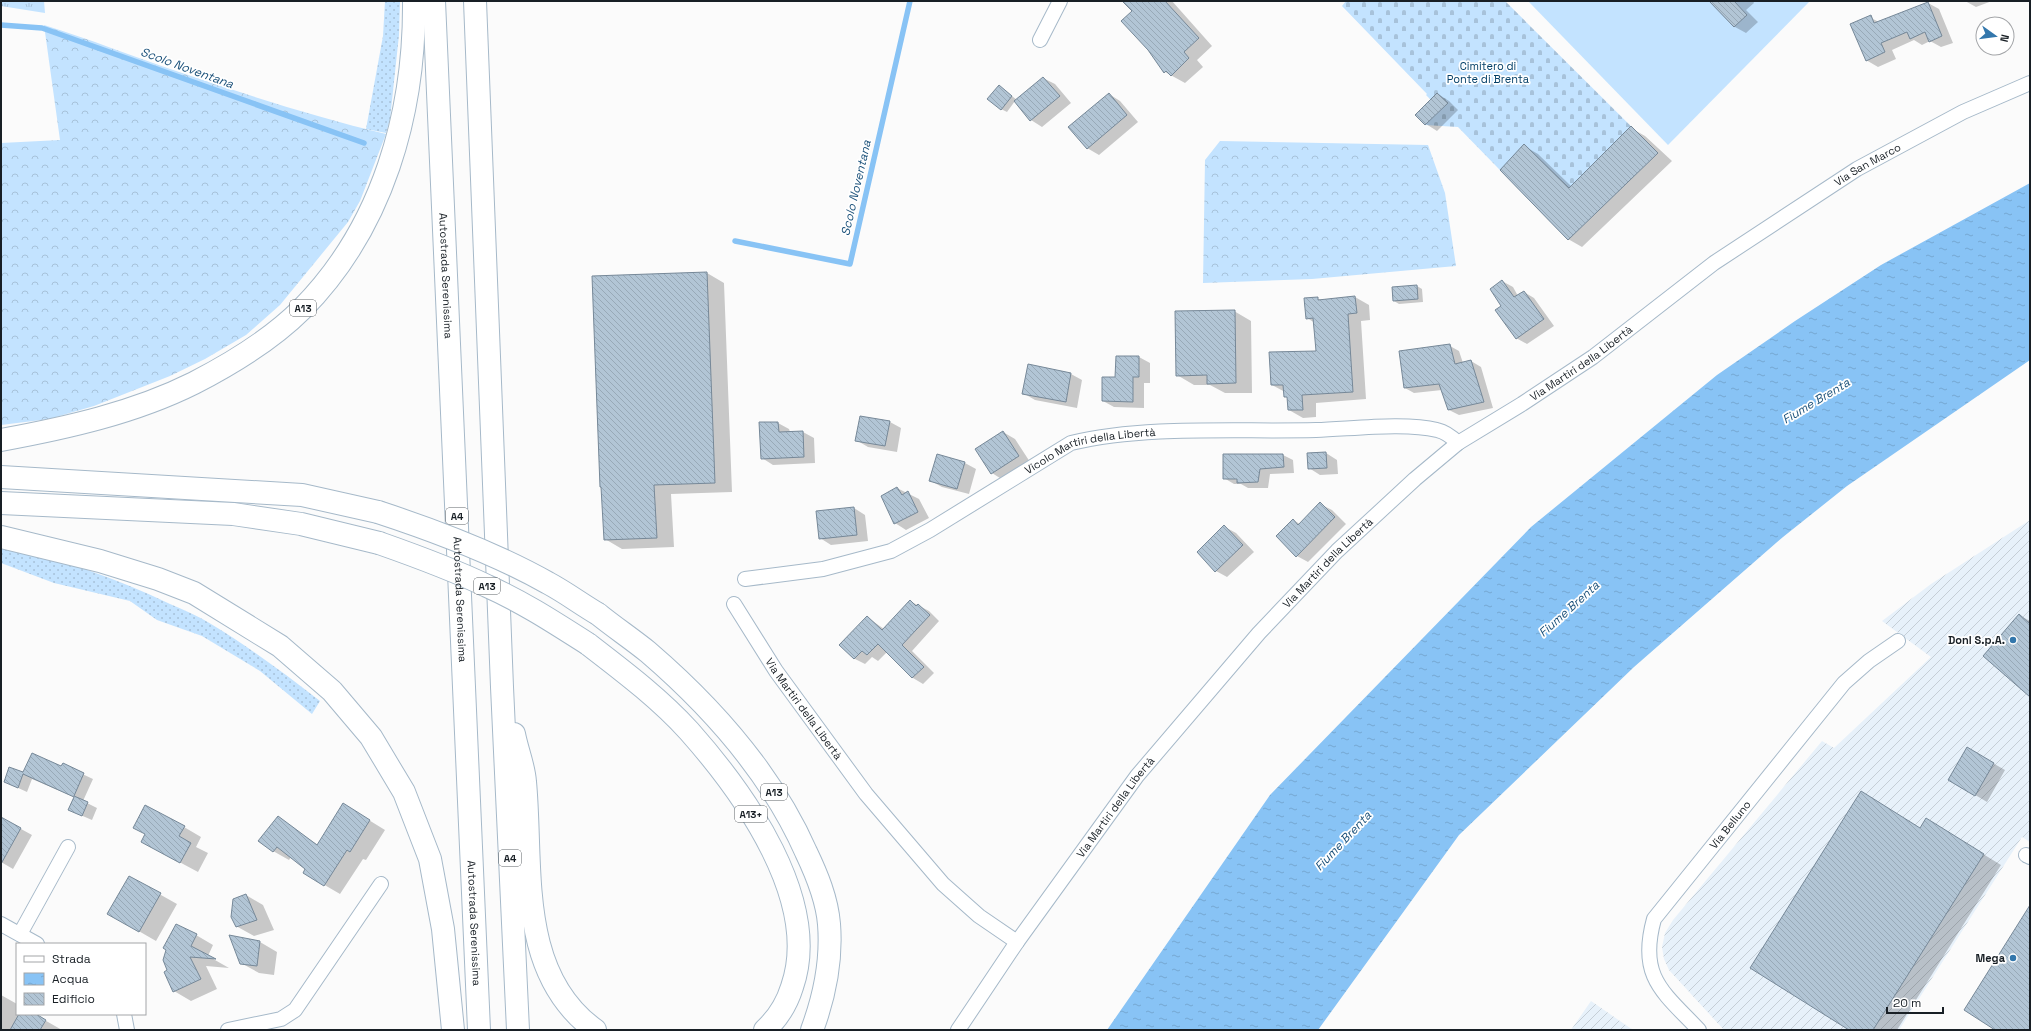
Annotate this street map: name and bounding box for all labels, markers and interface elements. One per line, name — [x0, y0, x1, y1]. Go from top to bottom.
north arrow — [1975, 16, 2015, 56]
text: N — [1997, 33, 2012, 44]
water label: Scolo Noventana — [138, 44, 236, 92]
park label: Cimitero di Ponte di Brenta — [1447, 59, 1530, 86]
water label: Scolo Noventana — [837, 139, 875, 237]
street label: Via San Marco — [1832, 140, 1903, 189]
street label: Autostrada Serenissima — [436, 213, 456, 340]
road number: A13 — [290, 300, 316, 316]
street label: Via Martiri della Libertà — [1527, 322, 1636, 404]
water label: Fiume Brenta — [1779, 374, 1853, 427]
street label: Vicolo Martiri della Libertà — [1022, 425, 1157, 477]
road number: A4 — [446, 508, 468, 524]
street label: Via Martiri della Libertà — [1280, 514, 1376, 611]
street label: Autostrada Serenissima — [450, 536, 470, 663]
road number: A13 — [474, 578, 500, 594]
water label: Fiume Brenta — [1535, 578, 1603, 640]
place label: Doni S.p.A. — [1948, 633, 2005, 647]
marker: Doni S.p.A. — [2008, 635, 2018, 645]
street label: Via Martiri della Libertà — [763, 655, 846, 763]
street label: Via Martiri della Libertà — [1073, 753, 1158, 860]
road number: A13 — [761, 784, 787, 800]
street label: Via Belluno — [1706, 797, 1754, 852]
road number: A13+ — [735, 806, 767, 822]
water label: Fiume Brenta — [1311, 808, 1375, 874]
road number: A4 — [499, 850, 521, 866]
street label: Autostrada Serenissima — [465, 860, 484, 987]
legend — [16, 943, 146, 1015]
text: Strada — [52, 951, 91, 967]
place label: Mega — [1976, 951, 2006, 965]
marker: Mega — [2008, 953, 2018, 963]
text: Acqua — [52, 971, 89, 987]
scale bar — [1887, 989, 1943, 1015]
text: Edificio — [52, 991, 95, 1007]
text: 20 m — [1893, 995, 1921, 1011]

